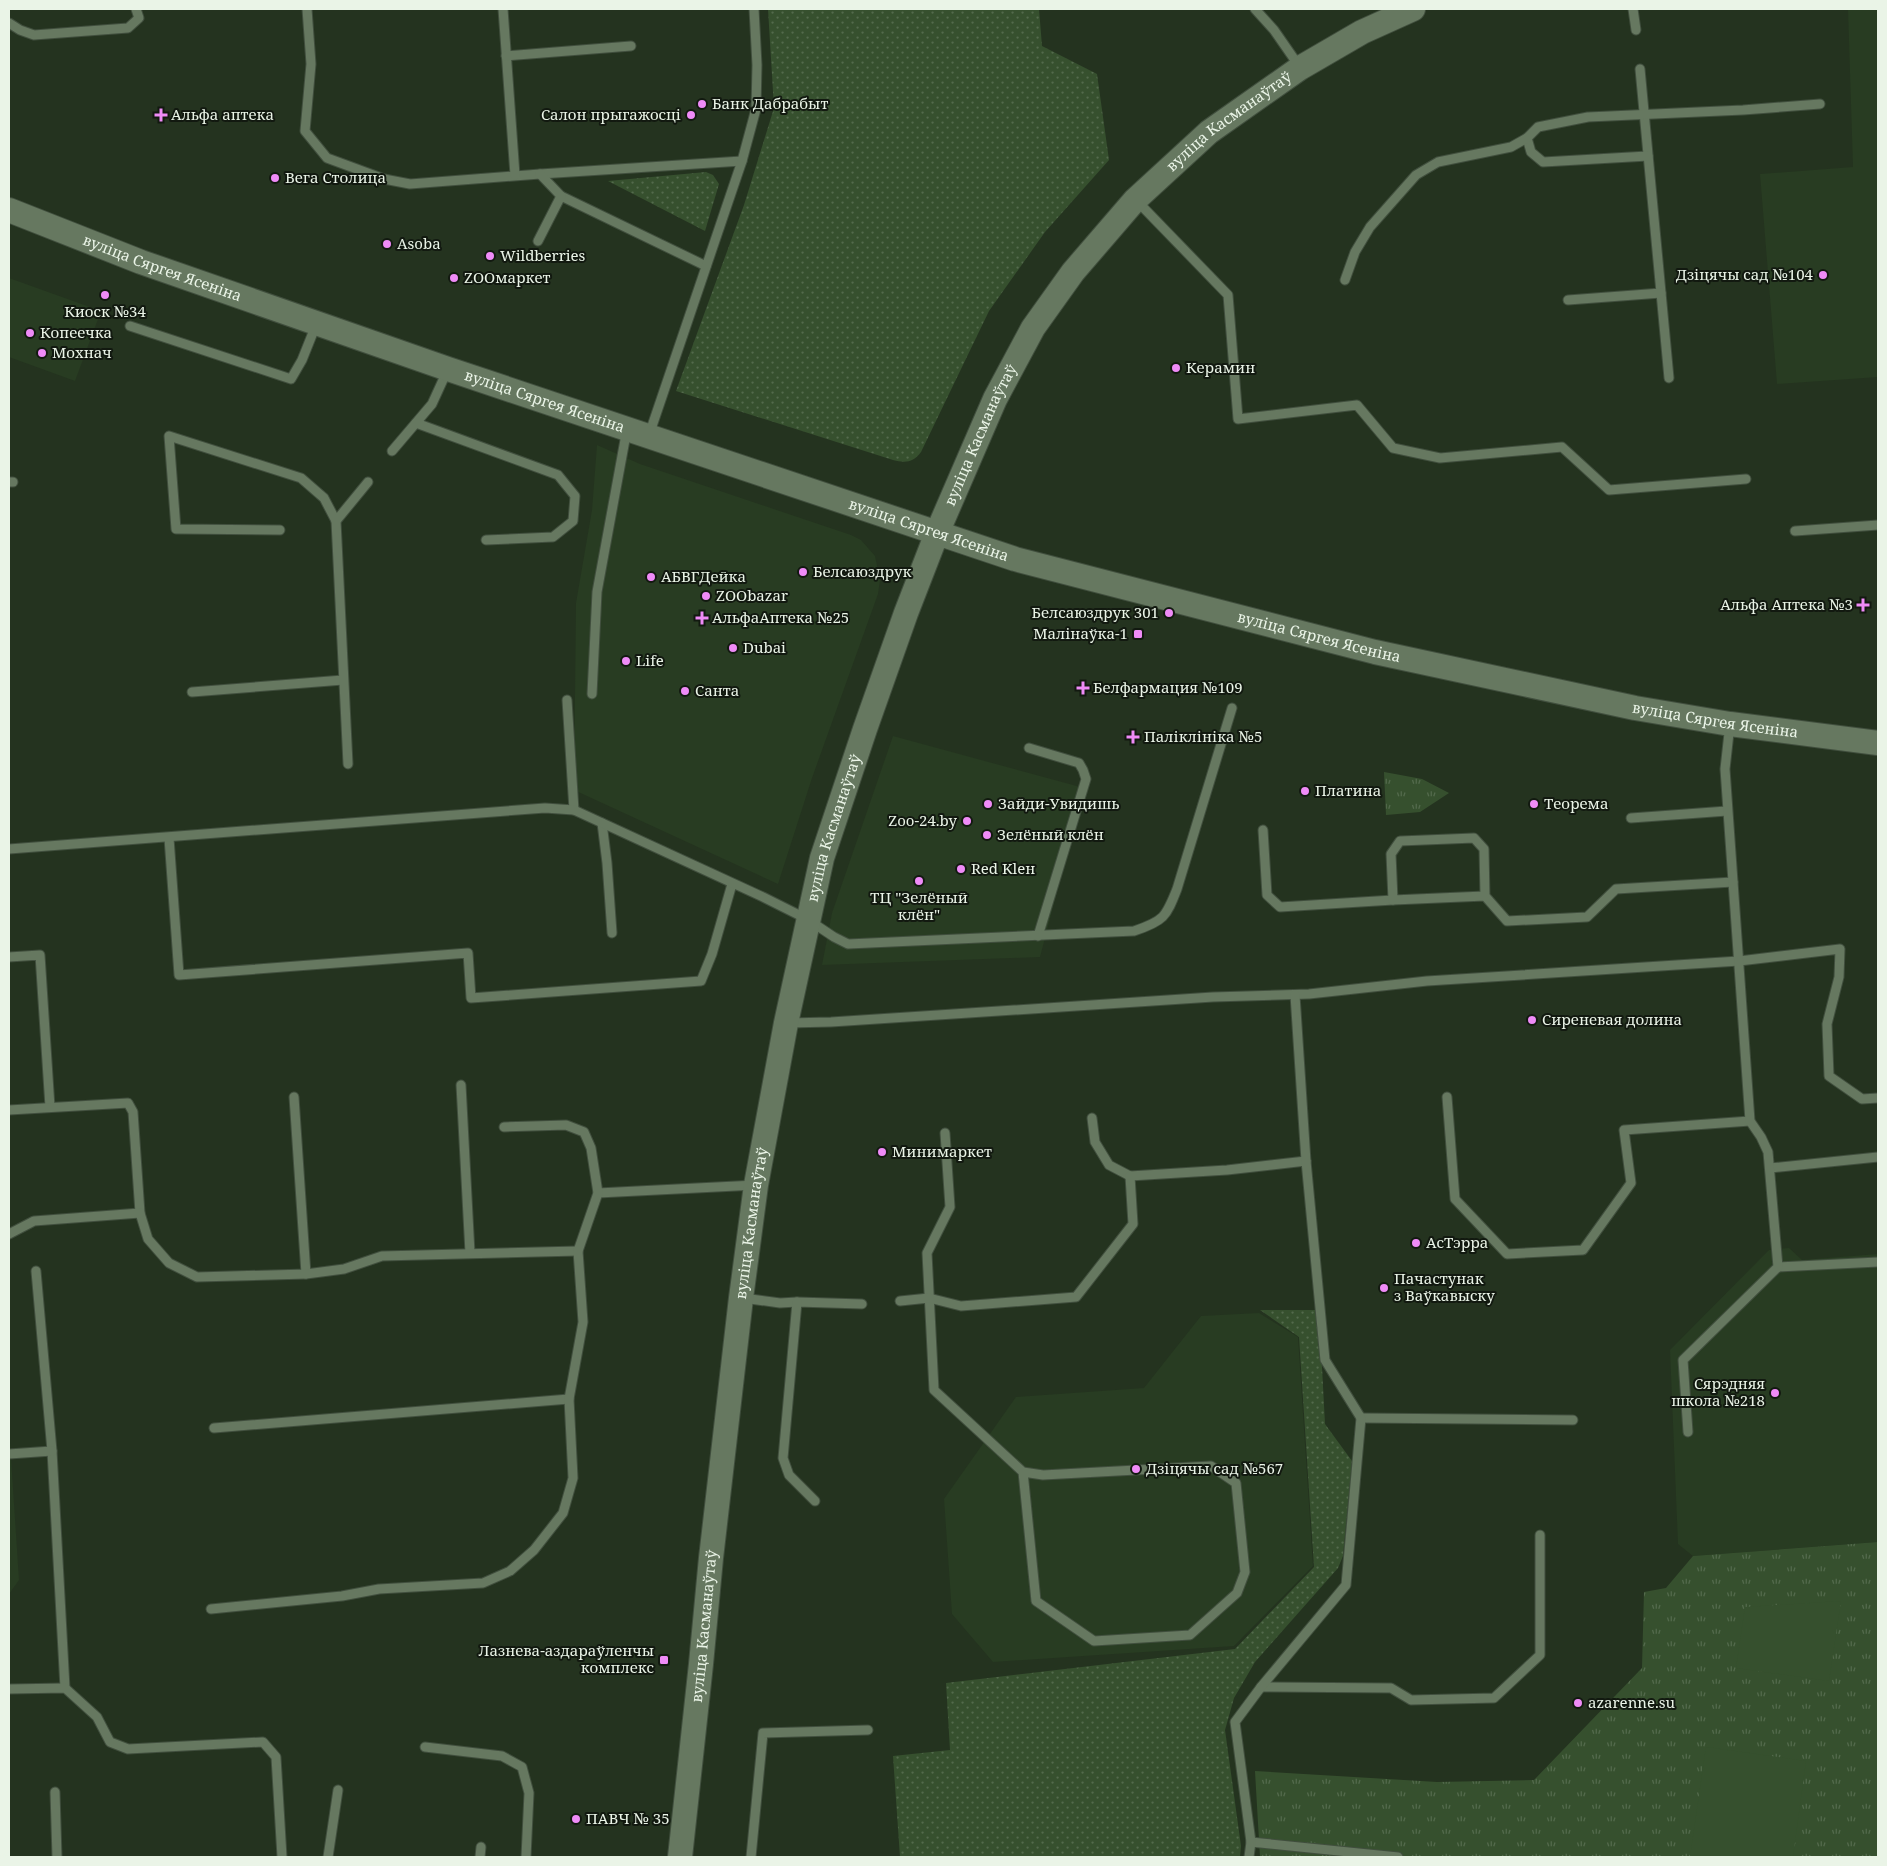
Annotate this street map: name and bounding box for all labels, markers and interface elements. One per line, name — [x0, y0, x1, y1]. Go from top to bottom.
street label: вуліца Касманаўтаў — [1162, 66, 1296, 175]
place label: Банк Дабрабыт — [712, 93, 828, 113]
marker: Банк Дабрабыт — [696, 98, 708, 110]
place label: Альфа аптека — [171, 104, 274, 124]
place label: Салон прыгажосці — [541, 104, 681, 124]
marker: Альфа аптека — [155, 109, 167, 121]
marker: Салон прыгажосці — [685, 109, 697, 121]
place label: Вега Столица — [285, 167, 386, 187]
marker: Вега Столица — [269, 172, 281, 184]
street label: вуліца Сяргея Ясеніна — [80, 229, 245, 305]
place label: Asoba — [397, 233, 441, 253]
marker: Asoba — [381, 238, 393, 250]
place label: Wildberries — [500, 245, 586, 265]
marker: Wildberries — [484, 250, 496, 262]
place label: Дзіцячы сад №104 — [1676, 264, 1814, 284]
place label: ZOOмаркет — [464, 267, 551, 287]
marker: Дзіцячы сад №104 — [1817, 269, 1829, 281]
marker: ZOOмаркет — [448, 272, 460, 284]
marker: Киоск №34 — [99, 289, 111, 301]
place label: Киоск №34 — [64, 301, 146, 321]
place label: Копеечка — [40, 322, 112, 342]
marker: Копеечка — [24, 327, 36, 339]
place label: Мохнач — [52, 342, 112, 362]
marker: Мохнач — [36, 347, 48, 359]
place label: Керамин — [1186, 357, 1255, 377]
street label: вуліца Касманаўтаў — [939, 360, 1021, 509]
marker: Керамин — [1170, 362, 1182, 374]
street label: вуліца Сяргея Ясеніна — [462, 364, 628, 437]
street label: вуліца Сяргея Ясеніна — [846, 493, 1012, 565]
place label: Белсаюздрук — [813, 561, 911, 581]
place label: АБВГДейка — [661, 566, 746, 586]
marker: Белсаюздрук — [797, 566, 809, 578]
marker: АБВГДейка — [645, 571, 657, 583]
place label: ZOObazar — [716, 585, 788, 605]
marker: ZOObazar — [700, 590, 712, 602]
place label: Альфа Аптека №3 — [1720, 594, 1853, 614]
marker: Альфа Аптека №3 — [1857, 599, 1869, 611]
place label: Белсаюздрук 301 — [1032, 602, 1159, 622]
street label: вуліца Сяргея Ясеніна — [1236, 606, 1403, 666]
place label: АльфаАптека №25 — [712, 607, 849, 627]
marker: Белсаюздрук 301 — [1163, 607, 1175, 619]
marker: АльфаАптека №25 — [696, 612, 708, 624]
place label: Малінаўка-1 — [1033, 623, 1128, 643]
marker: Малінаўка-1 — [1132, 628, 1144, 640]
place label: Dubai — [743, 637, 786, 657]
marker: Dubai — [727, 642, 739, 654]
place label: Life — [636, 650, 664, 670]
marker: Life — [620, 655, 632, 667]
place label: Белфармация №109 — [1093, 677, 1243, 697]
place label: Санта — [695, 680, 739, 700]
marker: Белфармация №109 — [1077, 682, 1089, 694]
marker: Санта — [679, 685, 691, 697]
street label: вуліца Сяргея Ясеніна — [1631, 697, 1800, 742]
place label: Паліклініка №5 — [1144, 726, 1262, 746]
marker: Паліклініка №5 — [1126, 730, 1140, 744]
street label: вуліца Касманаўтаў — [802, 751, 865, 904]
place label: Платина — [1315, 780, 1381, 800]
marker: Платина — [1299, 785, 1311, 797]
place label: Зайди-Увидишь — [998, 793, 1119, 813]
place label: Теорема — [1544, 793, 1609, 813]
marker: Зайди-Увидишь — [982, 798, 994, 810]
marker: Теорема — [1528, 798, 1540, 810]
place label: Zoo-24.by — [888, 810, 958, 830]
marker: Zoo-24.by — [961, 815, 973, 827]
place label: Зелёный клён — [997, 824, 1104, 844]
marker: Зелёный клён — [981, 829, 993, 841]
place label: Red Kleн — [971, 858, 1035, 878]
marker: Red Kleн — [955, 863, 967, 875]
marker: ТЦ "Зелёный клён" — [913, 875, 925, 887]
place label: ТЦ "Зелёный клён" — [870, 887, 968, 924]
place label: Сиреневая долина — [1542, 1009, 1682, 1029]
marker: Сиреневая долина — [1526, 1014, 1538, 1026]
place label: Минимаркет — [892, 1141, 992, 1161]
street label: вуліца Касманаўтаў — [730, 1145, 772, 1300]
marker: Минимаркет — [876, 1146, 888, 1158]
place label: АсТэрра — [1426, 1232, 1488, 1252]
marker: АсТэрра — [1410, 1237, 1422, 1249]
place label: Пачастунак з Ваўкавыску — [1394, 1268, 1495, 1305]
marker: Пачастунак з Ваўкавыску — [1378, 1282, 1390, 1294]
place label: Сярэдняя школа №218 — [1671, 1373, 1765, 1410]
marker: Сярэдняя школа №218 — [1769, 1387, 1781, 1399]
place label: Дзіцячы сад №567 — [1146, 1458, 1283, 1478]
marker: Дзіцячы сад №567 — [1130, 1463, 1142, 1475]
street label: вуліца Касманаўтаў — [686, 1548, 721, 1704]
place label: Лазнева-аздараўленчы комплекс — [479, 1640, 654, 1677]
marker: Лазнева-аздараўленчы комплекс — [658, 1654, 670, 1666]
place label: azarenne.su — [1588, 1692, 1676, 1712]
marker: azarenne.su — [1572, 1697, 1584, 1709]
place label: ПАВЧ № 35 — [586, 1808, 670, 1828]
marker: ПАВЧ № 35 — [570, 1813, 582, 1825]

